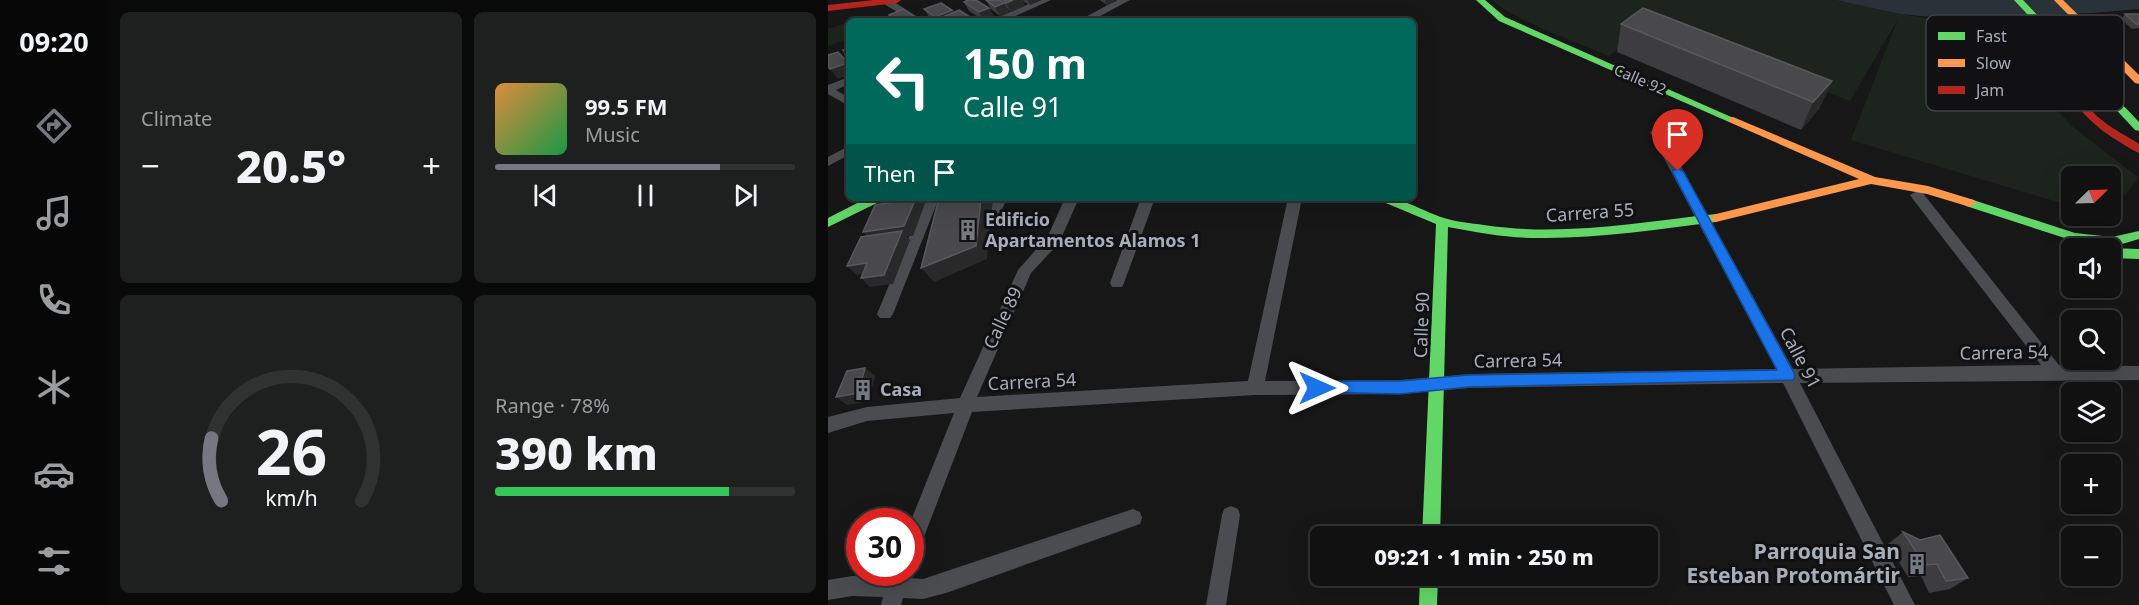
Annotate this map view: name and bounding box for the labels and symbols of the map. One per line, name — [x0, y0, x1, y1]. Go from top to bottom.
legend — [1926, 15, 2124, 111]
text: Fast — [1976, 25, 2007, 47]
text: Slow — [1976, 52, 2011, 74]
street label: Calle 92 — [1611, 59, 1670, 99]
text: Jam — [1974, 79, 2004, 101]
pin — [1652, 109, 1703, 171]
north arrow — [2061, 166, 2121, 226]
street label: Carrera 55 — [1545, 197, 1635, 227]
place label: Edificio Apartamentos Alamos 1 — [985, 207, 1200, 252]
building icon: Edificio Apartamentos Alamos 1 — [956, 218, 980, 242]
street label: Calle 89 — [977, 283, 1027, 353]
street label: Calle 90 — [1408, 291, 1434, 358]
street label: Calle 91 — [1775, 323, 1827, 392]
street label: Carrera 54 — [1959, 339, 2048, 365]
street label: Carrera 54 — [1473, 347, 1562, 373]
position arrow — [1285, 356, 1349, 420]
street label: Carrera 54 — [987, 367, 1077, 395]
place label: Casa — [880, 377, 922, 401]
building icon: Casa — [851, 378, 875, 402]
speed limit sign: 30 — [846, 508, 924, 586]
place label: Parroquia San Esteban Protomártir — [1686, 537, 1901, 589]
building icon: Parroquia San Esteban Protomártir — [1905, 552, 1929, 576]

